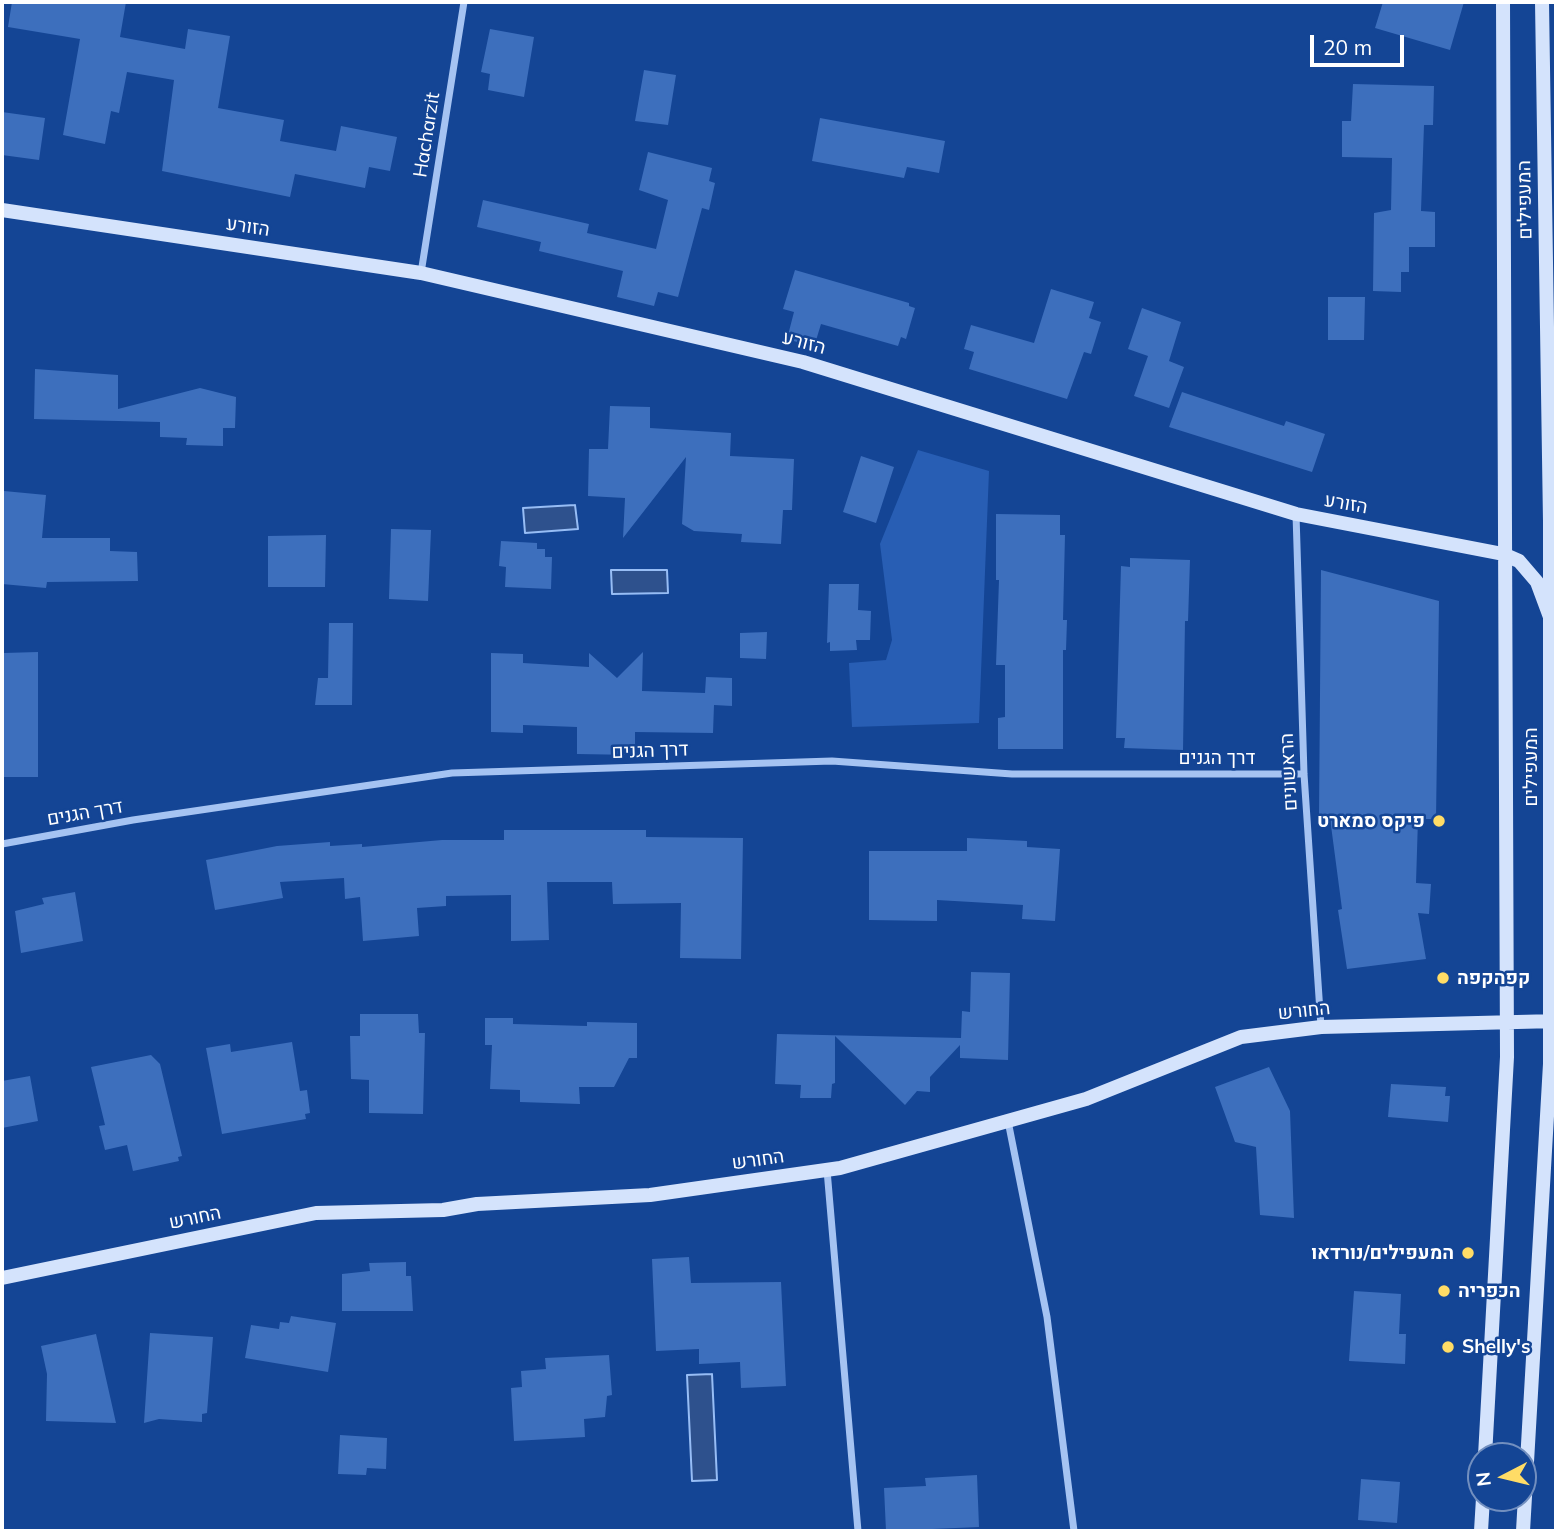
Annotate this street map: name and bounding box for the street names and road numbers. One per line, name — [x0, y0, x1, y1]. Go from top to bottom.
street label: Hacharzit — [409, 91, 445, 179]
street label: המעפילים — [1513, 160, 1537, 240]
street label: הזורע — [225, 212, 271, 242]
street label: הזורע — [780, 326, 828, 360]
street label: הזורע — [1322, 489, 1370, 519]
street label: המעפילים — [1520, 727, 1542, 807]
street label: הראשונים — [1276, 732, 1302, 812]
street label: דרך הגנים — [611, 738, 689, 764]
street label: דרך הגנים — [1179, 747, 1255, 769]
street label: דרך הגנים — [45, 795, 125, 831]
street label: החורש — [1277, 997, 1331, 1025]
street label: החורש — [730, 1145, 786, 1175]
street label: החורש — [167, 1201, 223, 1235]

